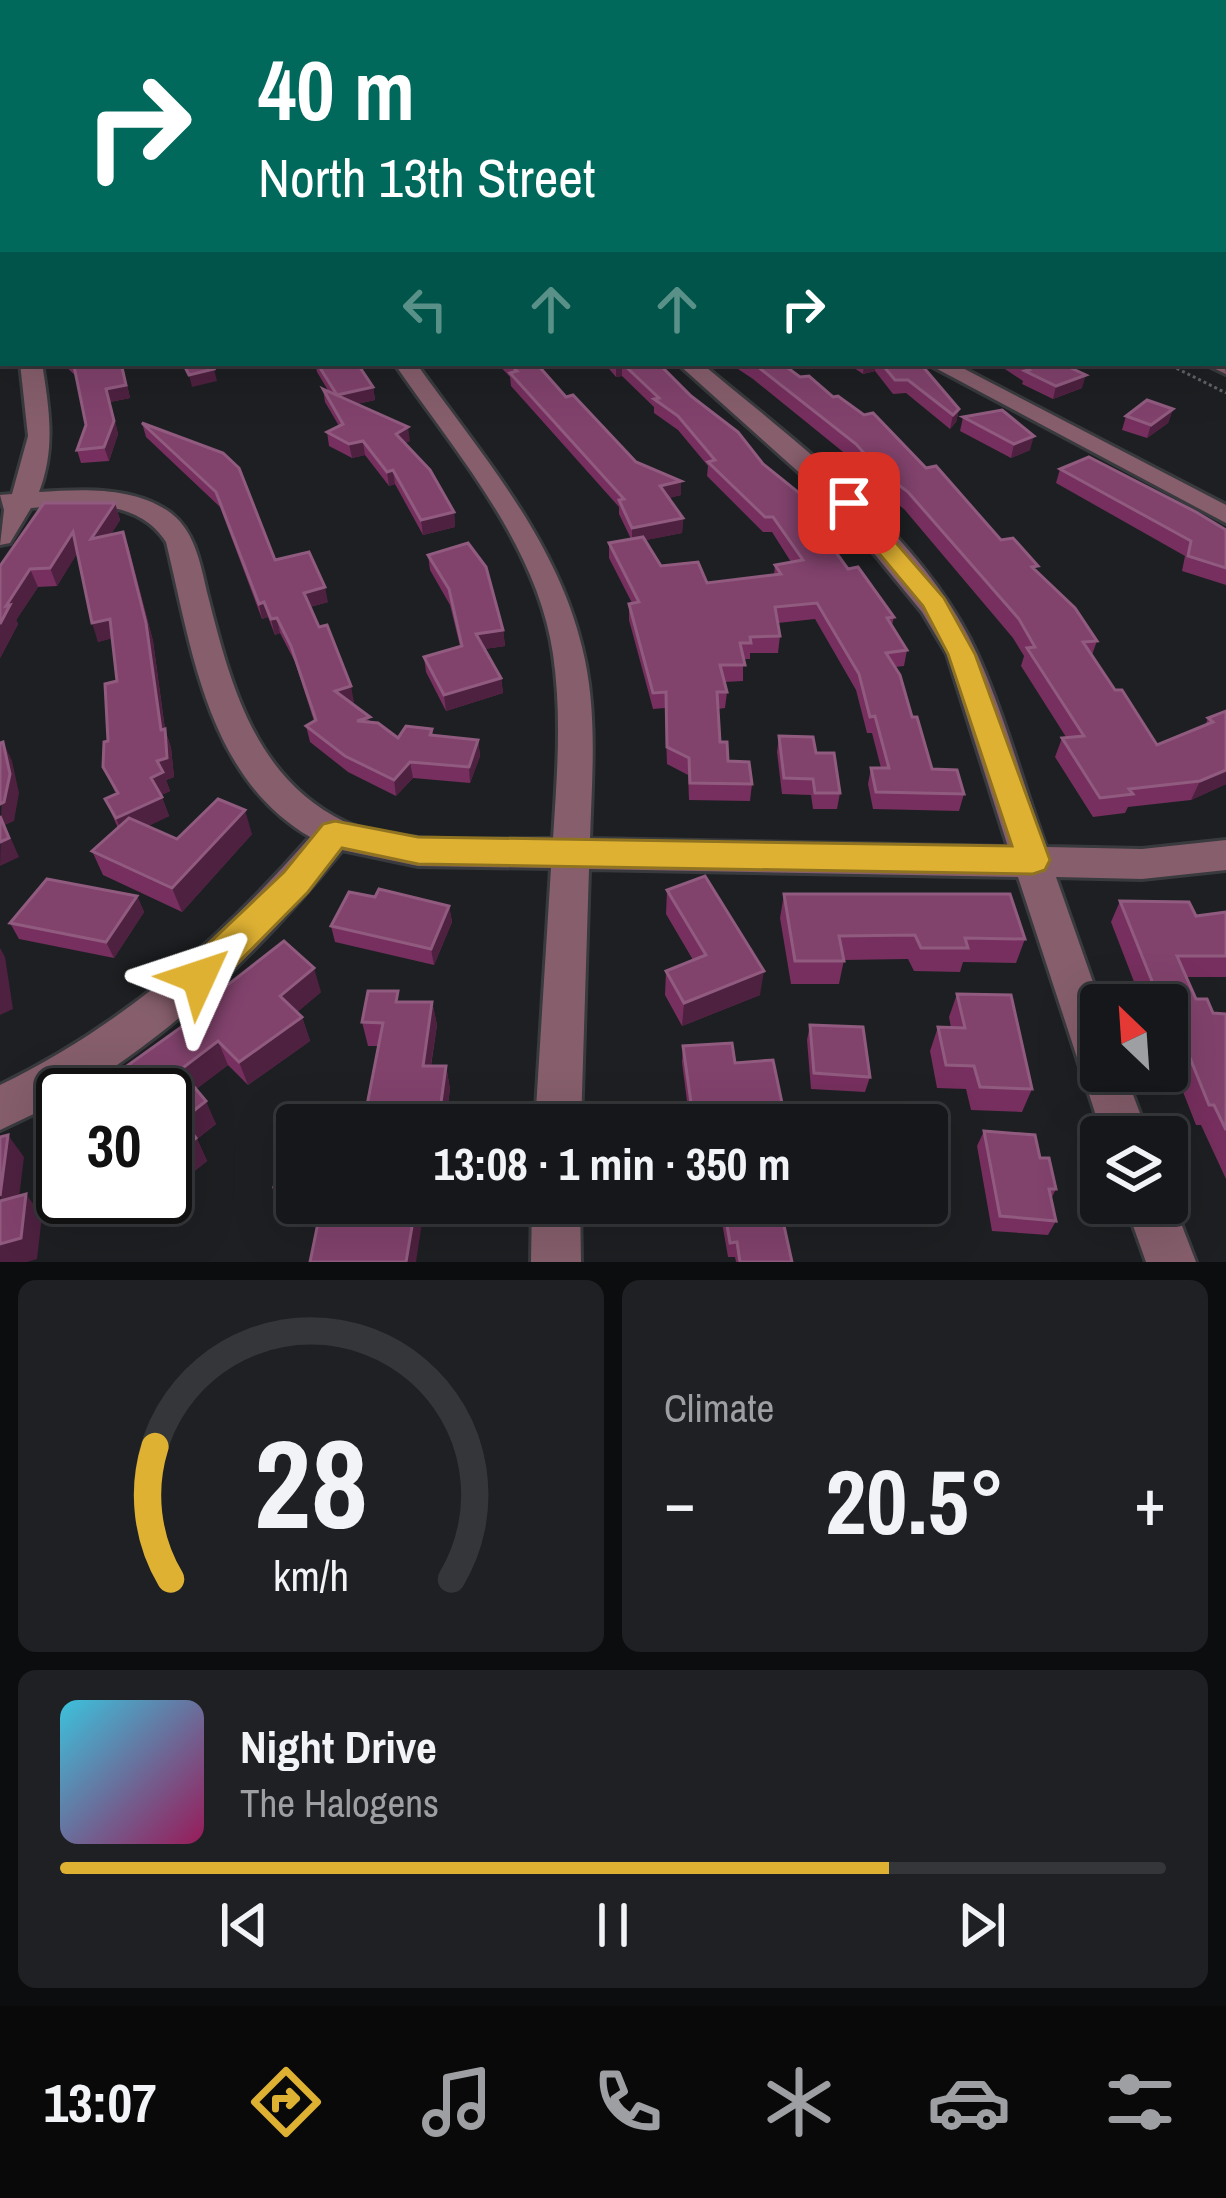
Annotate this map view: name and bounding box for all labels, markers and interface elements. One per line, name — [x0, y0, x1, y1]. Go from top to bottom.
text: 40 m — [258, 33, 415, 146]
icon: right — [60, 48, 216, 204]
text: North 13th Street — [258, 141, 595, 214]
icon: left — [392, 276, 458, 342]
icon: ahead — [518, 276, 584, 342]
icon: ahead — [644, 276, 710, 342]
icon: right — [770, 276, 836, 342]
pin — [798, 452, 900, 554]
icon: arrive — [816, 470, 882, 536]
position arrow — [136, 914, 262, 1040]
north arrow — [1080, 984, 1188, 1092]
map controls — [1080, 984, 1188, 1224]
speed limit sign: 30 — [36, 1068, 192, 1224]
button: layers — [1080, 1116, 1188, 1224]
text: 13:08 · 1 min · 350 m — [434, 1133, 790, 1194]
text: Climate — [664, 1382, 774, 1434]
text: 28 — [254, 1399, 368, 1567]
text: 20.5° — [825, 1441, 1005, 1562]
text: − — [664, 1457, 696, 1546]
text: + — [1134, 1457, 1166, 1546]
text: km/h — [273, 1547, 349, 1604]
text: Night Drive — [240, 1716, 437, 1777]
text: The Halogens — [240, 1777, 439, 1829]
icon: previous — [211, 1892, 277, 1958]
icon: pause — [580, 1892, 646, 1958]
icon: next — [949, 1892, 1015, 1958]
icon: directions — [244, 2060, 328, 2144]
icon: music — [415, 2060, 499, 2144]
icon: phone — [586, 2060, 670, 2144]
icon: climate — [757, 2060, 841, 2144]
icon: car — [927, 2060, 1011, 2144]
icon: filters — [1098, 2060, 1182, 2144]
text: 13:07 — [43, 2066, 157, 2139]

